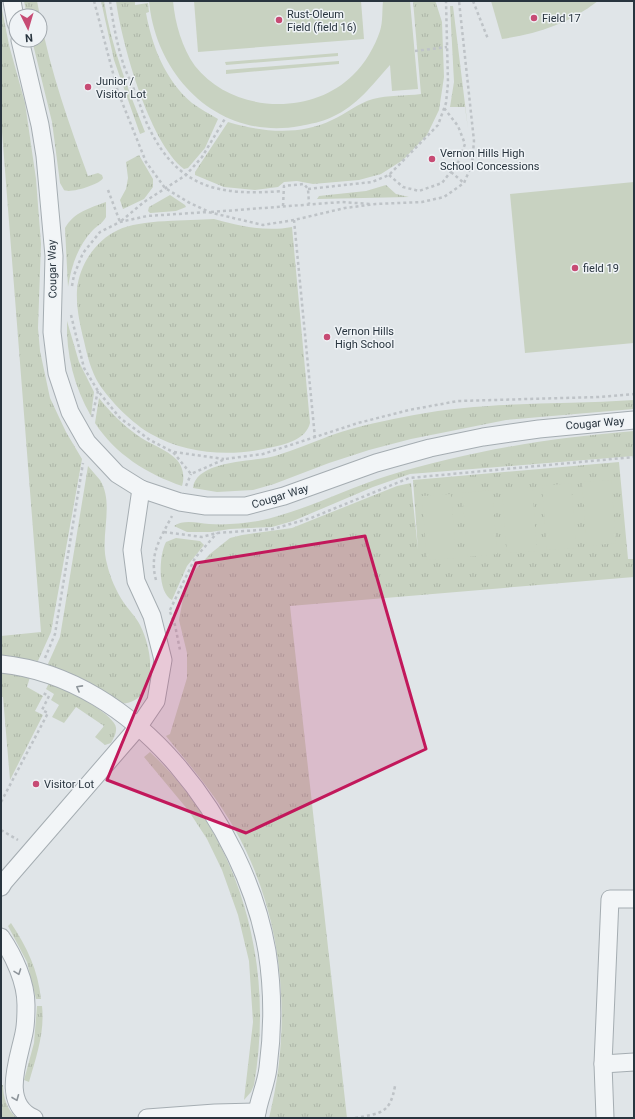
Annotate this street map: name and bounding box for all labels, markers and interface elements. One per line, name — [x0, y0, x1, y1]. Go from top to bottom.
north arrow — [8, 8, 48, 48]
place label: Rust-Oleum Field (field 16) — [287, 8, 357, 34]
place label: Field 17 — [542, 12, 581, 25]
marker: Field 17 — [529, 13, 539, 23]
marker: Rust-Oleum Field (field 16) — [274, 15, 284, 25]
text: N — [24, 31, 33, 44]
place label: Junior / Visitor Lot — [96, 75, 146, 101]
marker: Junior / Visitor Lot — [83, 82, 93, 92]
place label: Vernon Hills High School Concessions — [440, 147, 540, 173]
marker: Vernon Hills High School Concessions — [427, 154, 437, 164]
street label: Cougar Way — [45, 239, 60, 299]
place label: field 19 — [583, 262, 619, 275]
marker: field 19 — [570, 263, 580, 273]
place label: Vernon Hills High School — [335, 325, 394, 351]
marker: Vernon Hills High School — [322, 332, 332, 342]
street label: Cougar Way — [565, 414, 626, 433]
street label: Cougar Way — [250, 481, 311, 511]
one-way arrow — [75, 685, 83, 692]
place label: Visitor Lot — [44, 778, 94, 791]
marker: Visitor Lot — [31, 779, 41, 789]
one-way arrow — [13, 968, 22, 975]
one-way arrow — [11, 1095, 19, 1102]

